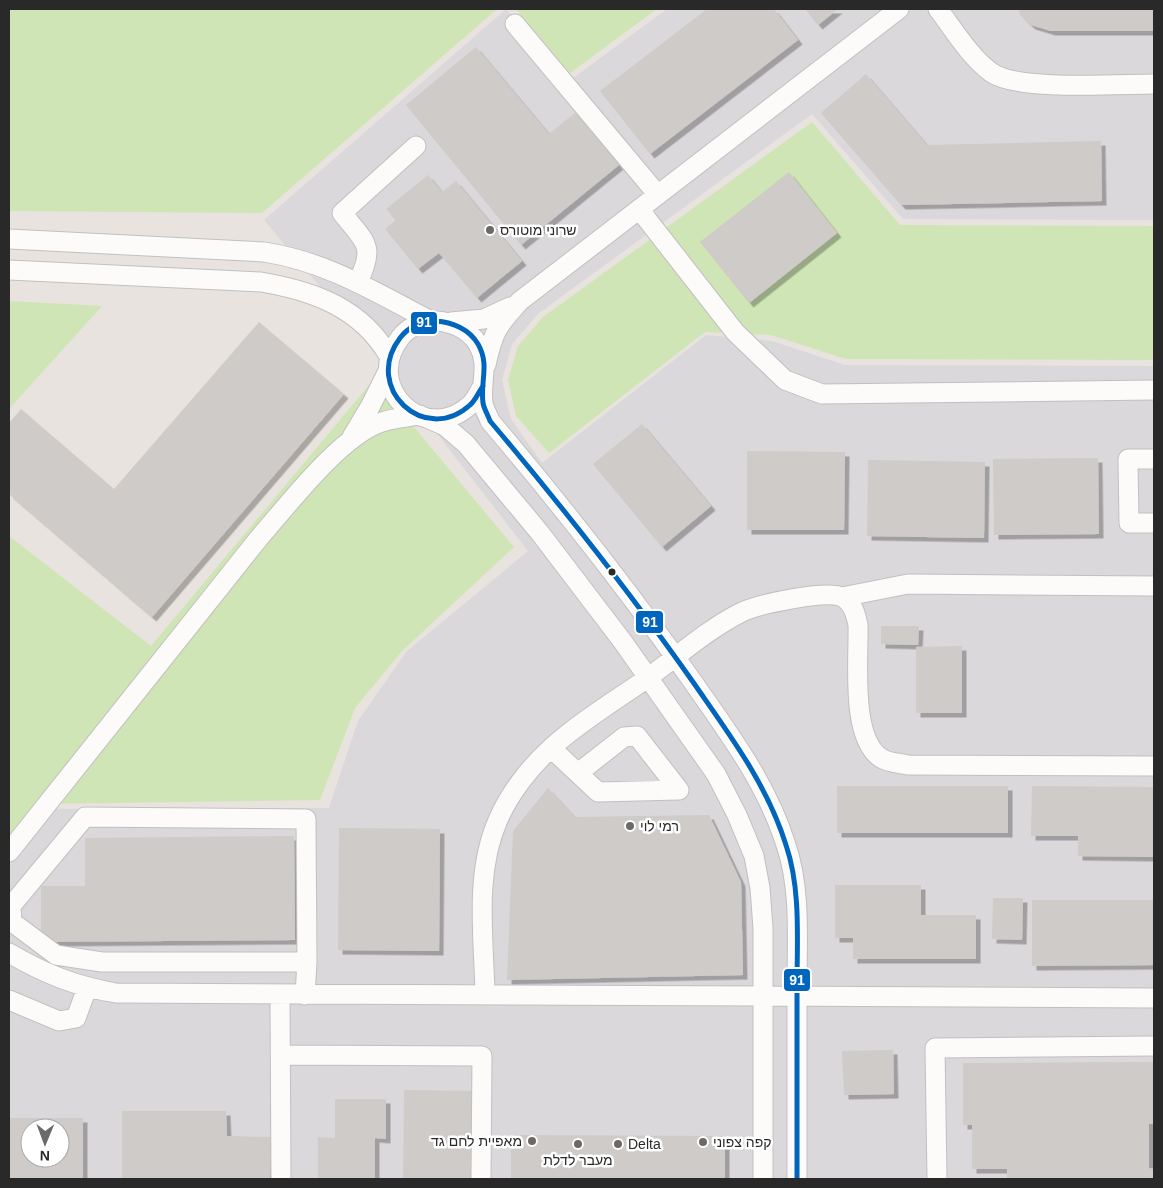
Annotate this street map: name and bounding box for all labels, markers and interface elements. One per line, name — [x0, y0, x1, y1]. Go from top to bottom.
place label: שרוני מוטורס — [500, 222, 577, 238]
marker: שרוני מוטורס — [484, 224, 496, 236]
line badge: 91 — [410, 311, 438, 335]
text: 91 — [416, 314, 432, 330]
unlabelled marker — [607, 567, 617, 577]
line badge: 91 — [635, 610, 664, 634]
text: 91 — [642, 614, 658, 630]
place label: רמי לוי — [640, 818, 679, 834]
marker: רמי לוי — [624, 820, 636, 832]
line badge: 91 — [783, 968, 811, 992]
text: 91 — [789, 972, 805, 988]
north arrow — [20, 1118, 70, 1168]
place label: מאפיית לחם גד — [431, 1133, 522, 1149]
place label: קפה צפוני — [713, 1134, 771, 1150]
marker: מאפיית לחם גד — [526, 1135, 538, 1147]
place label: Delta — [628, 1136, 661, 1152]
marker: קפה צפוני — [697, 1136, 709, 1148]
marker: מעבר לדלת — [572, 1138, 584, 1150]
marker: Delta — [612, 1138, 624, 1150]
text: N — [40, 1148, 50, 1164]
place label: מעבר לדלת — [543, 1152, 613, 1168]

